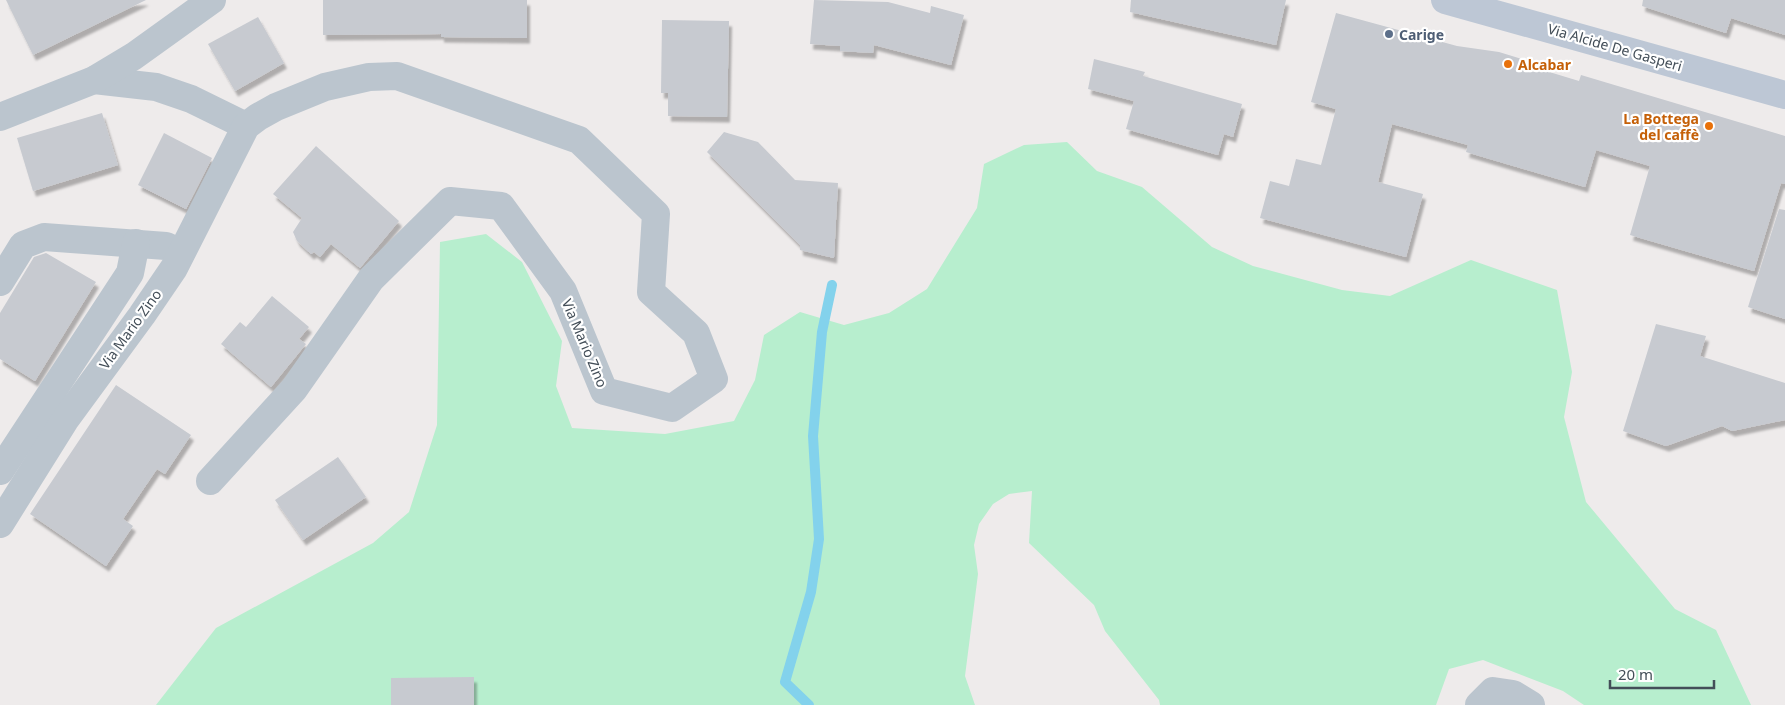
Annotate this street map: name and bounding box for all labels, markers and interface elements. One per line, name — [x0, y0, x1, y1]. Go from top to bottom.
street label: Via Alcide De Gasperi — [1546, 19, 1684, 75]
place label: Carige — [1399, 25, 1444, 44]
marker: Carige — [1383, 28, 1395, 40]
place label: Alcabar — [1518, 55, 1572, 74]
marker: Alcabar — [1502, 58, 1514, 70]
place label: La Bottega del caffè — [1623, 109, 1699, 144]
marker: La Bottega del caffè — [1703, 120, 1715, 132]
street label: Via Mario Zino — [95, 285, 165, 373]
street label: Via Mario Zino — [558, 296, 612, 390]
scale bar — [1610, 658, 1714, 690]
text: 20 m — [1618, 664, 1653, 684]

